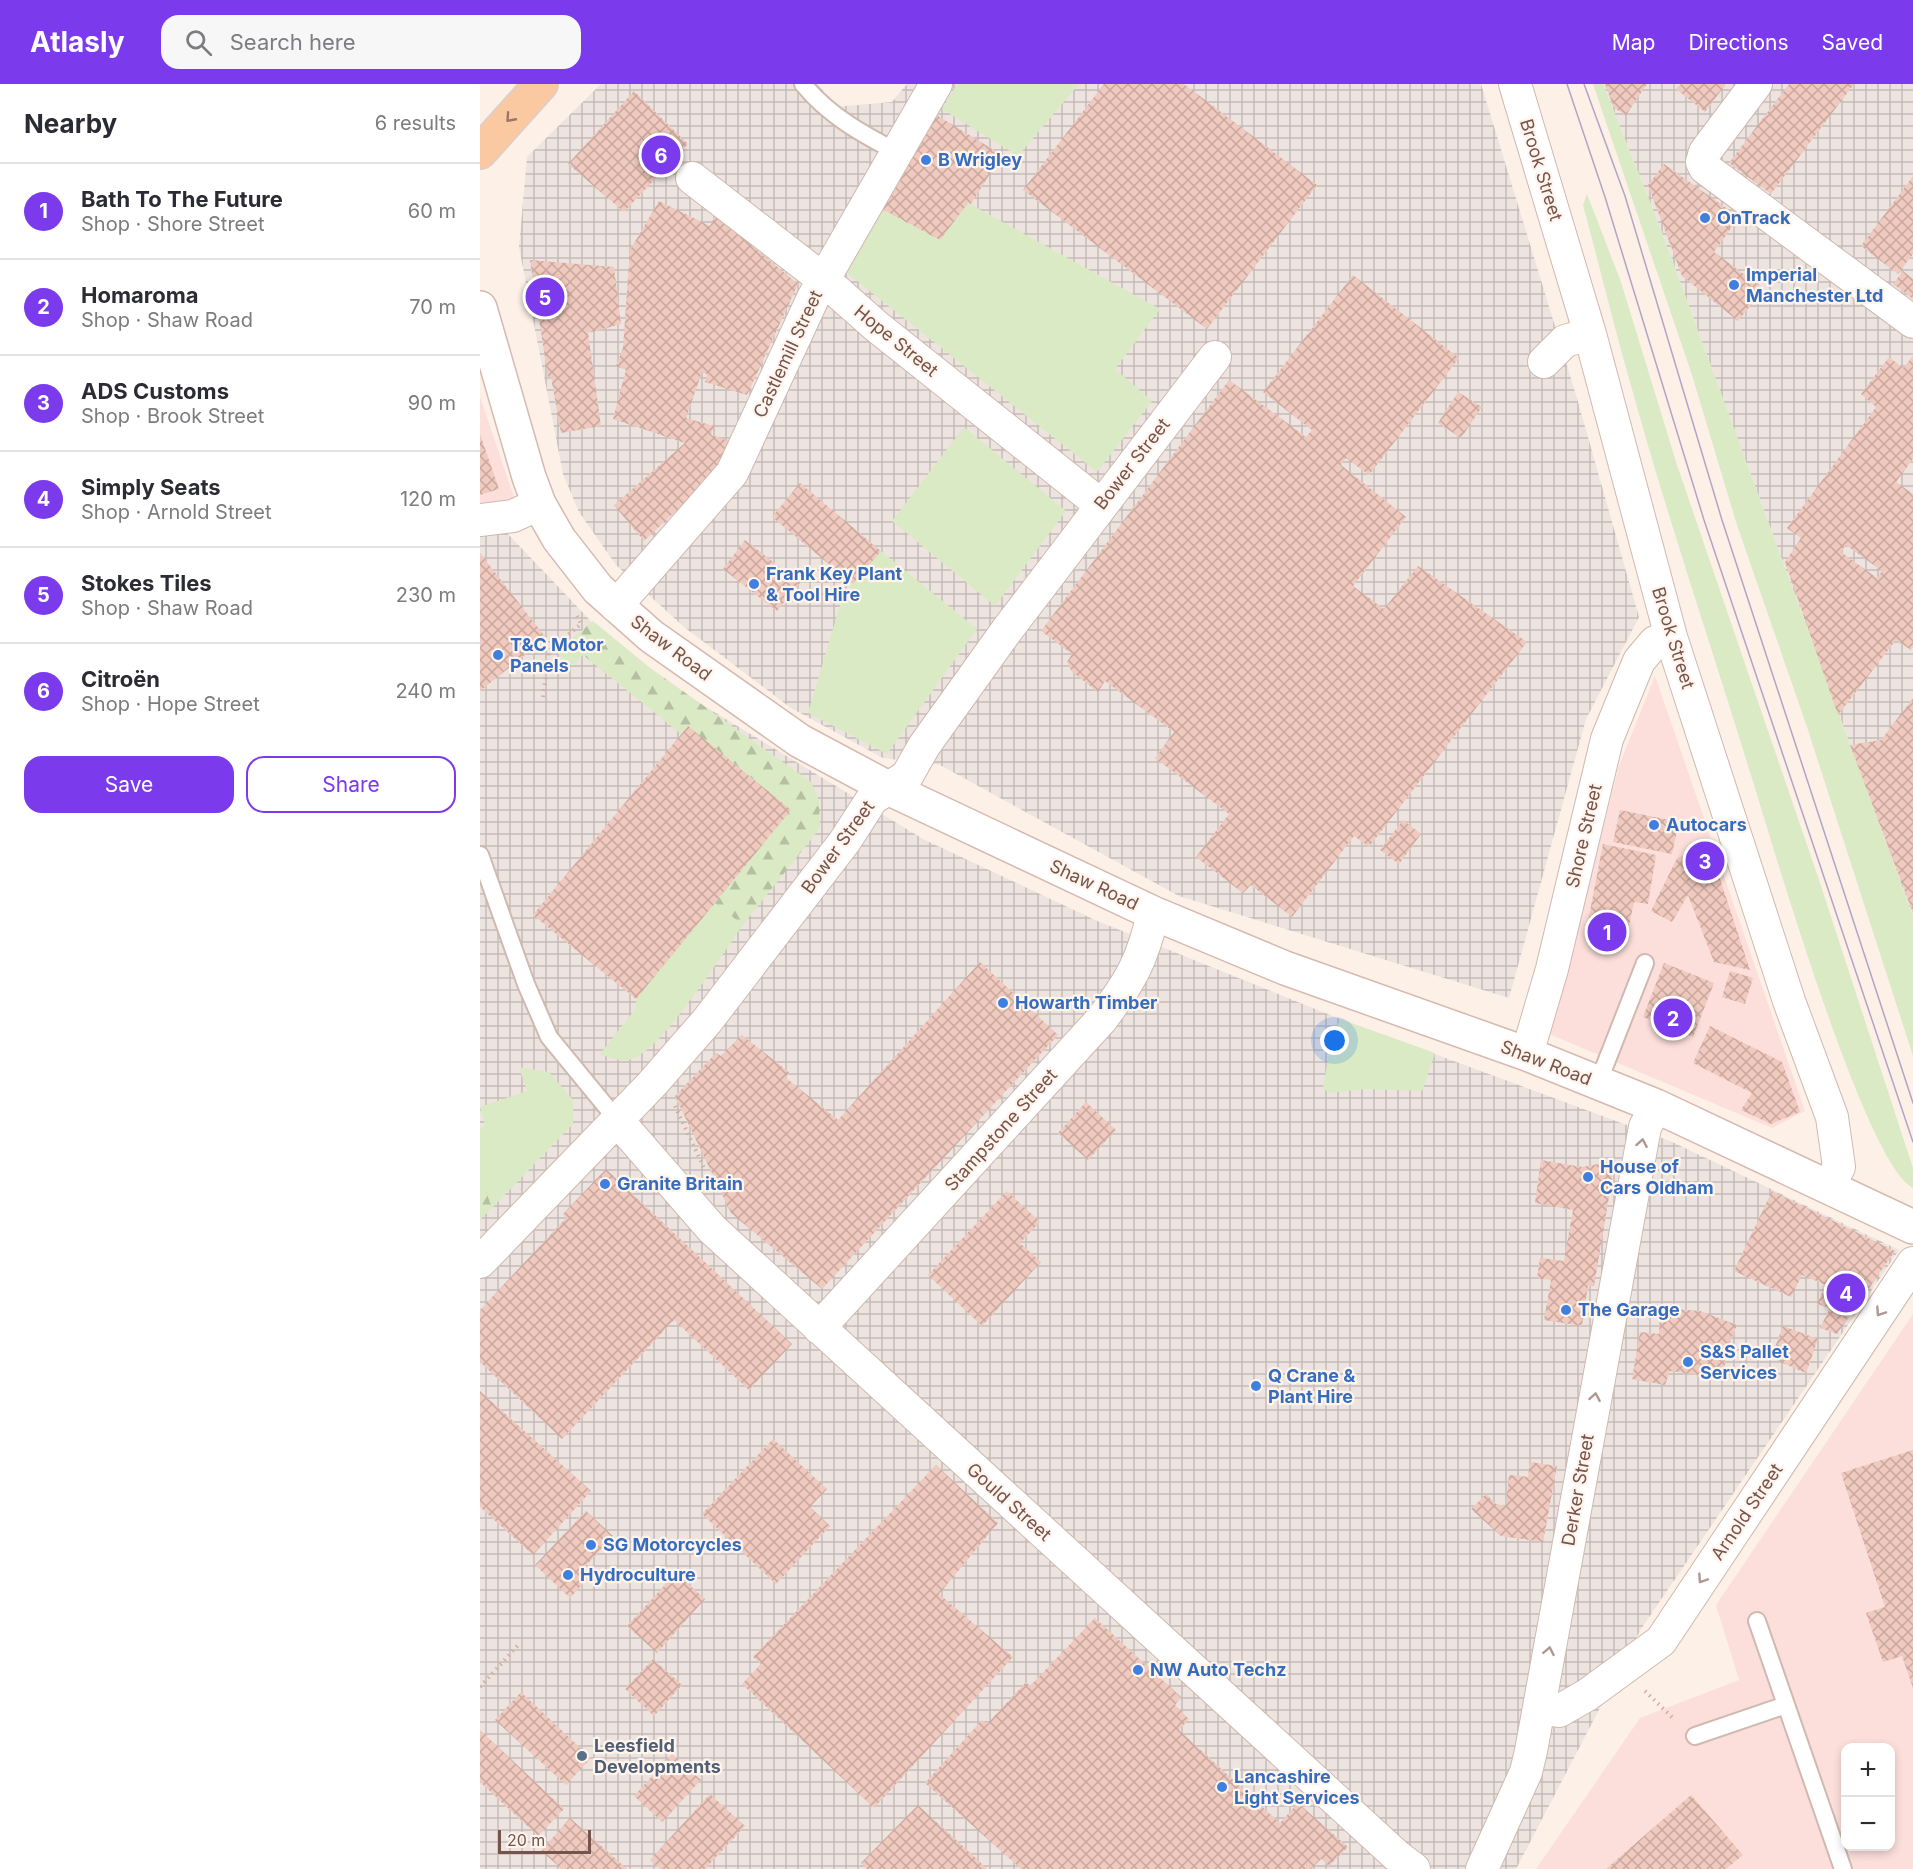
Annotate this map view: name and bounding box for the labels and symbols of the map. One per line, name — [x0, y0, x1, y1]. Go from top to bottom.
one-way arrow — [506, 111, 517, 122]
street label: Brook Street — [1516, 116, 1567, 224]
pin: 6 — [642, 132, 681, 178]
place label: B Wrigley — [938, 149, 1022, 170]
marker: B Wrigley — [919, 153, 933, 167]
place label: OnTrack — [1717, 207, 1791, 228]
marker: OnTrack — [1698, 211, 1712, 225]
place label: Imperial Manchester Ltd — [1746, 264, 1883, 306]
pin: 5 — [526, 274, 564, 320]
marker: Imperial Manchester Ltd — [1727, 278, 1741, 292]
street label: Castlemill Street — [749, 287, 826, 421]
street label: Hope Street — [850, 300, 942, 381]
street label: Bower Street — [1090, 414, 1174, 513]
place label: Frank Key Plant & Tool Hire — [766, 563, 903, 605]
marker: Frank Key Plant & Tool Hire — [747, 577, 761, 591]
street label: Brook Street — [1648, 584, 1699, 692]
street label: Shaw Road — [627, 610, 716, 685]
place label: T&C Motor Panels — [510, 634, 604, 676]
marker: T&C Motor Panels — [491, 648, 505, 662]
street label: Shore Street — [1561, 782, 1606, 890]
street label: Bower Street — [797, 796, 878, 897]
place label: Autocars — [1666, 814, 1747, 835]
marker: Autocars — [1647, 818, 1661, 832]
pin: 3 — [1686, 838, 1724, 884]
street label: Shaw Road — [1046, 855, 1142, 914]
pin: 1 — [1588, 910, 1626, 954]
place label: Howarth Timber — [1015, 992, 1157, 1013]
marker: Howarth Timber — [996, 996, 1010, 1010]
pin: 2 — [1654, 996, 1692, 1040]
your location — [1320, 1026, 1349, 1055]
street label: Shaw Road — [1498, 1036, 1595, 1089]
street label: Stampstone Street — [940, 1064, 1061, 1195]
one-way arrow — [1635, 1138, 1648, 1148]
place label: House of Cars Oldham — [1600, 1156, 1714, 1198]
marker: House of Cars Oldham — [1581, 1170, 1595, 1184]
place label: Granite Britain — [617, 1173, 743, 1194]
marker: Granite Britain — [598, 1177, 612, 1191]
pin: 4 — [1826, 1270, 1866, 1316]
place label: The Garage — [1578, 1299, 1680, 1320]
marker: The Garage — [1559, 1303, 1573, 1317]
one-way arrow — [1876, 1306, 1888, 1316]
place label: S&S Pallet Services — [1700, 1341, 1789, 1383]
marker: S&S Pallet Services — [1681, 1355, 1695, 1369]
place label: Q Crane & Plant Hire — [1268, 1365, 1355, 1407]
marker: Q Crane & Plant Hire — [1249, 1379, 1263, 1393]
one-way arrow — [1588, 1392, 1601, 1402]
street label: Derker Street — [1557, 1432, 1598, 1547]
street label: Gould Street — [963, 1458, 1056, 1545]
street label: Arnold Street — [1707, 1459, 1787, 1564]
place label: SG Motorcycles — [603, 1534, 742, 1555]
marker: SG Motorcycles — [584, 1538, 598, 1552]
place label: Hydroculture — [580, 1564, 696, 1585]
marker: Hydroculture — [561, 1568, 575, 1582]
one-way arrow — [1698, 1572, 1709, 1583]
one-way arrow — [1542, 1646, 1554, 1655]
place label: NW Auto Techz — [1150, 1659, 1286, 1680]
marker: NW Auto Techz — [1131, 1663, 1145, 1677]
place label: Leesfield Developments — [594, 1735, 721, 1777]
marker: Leesfield Developments — [575, 1749, 589, 1763]
place label: Lancashire Light Services — [1234, 1766, 1360, 1808]
marker: Lancashire Light Services — [1215, 1780, 1229, 1794]
scale bar — [498, 1827, 591, 1854]

